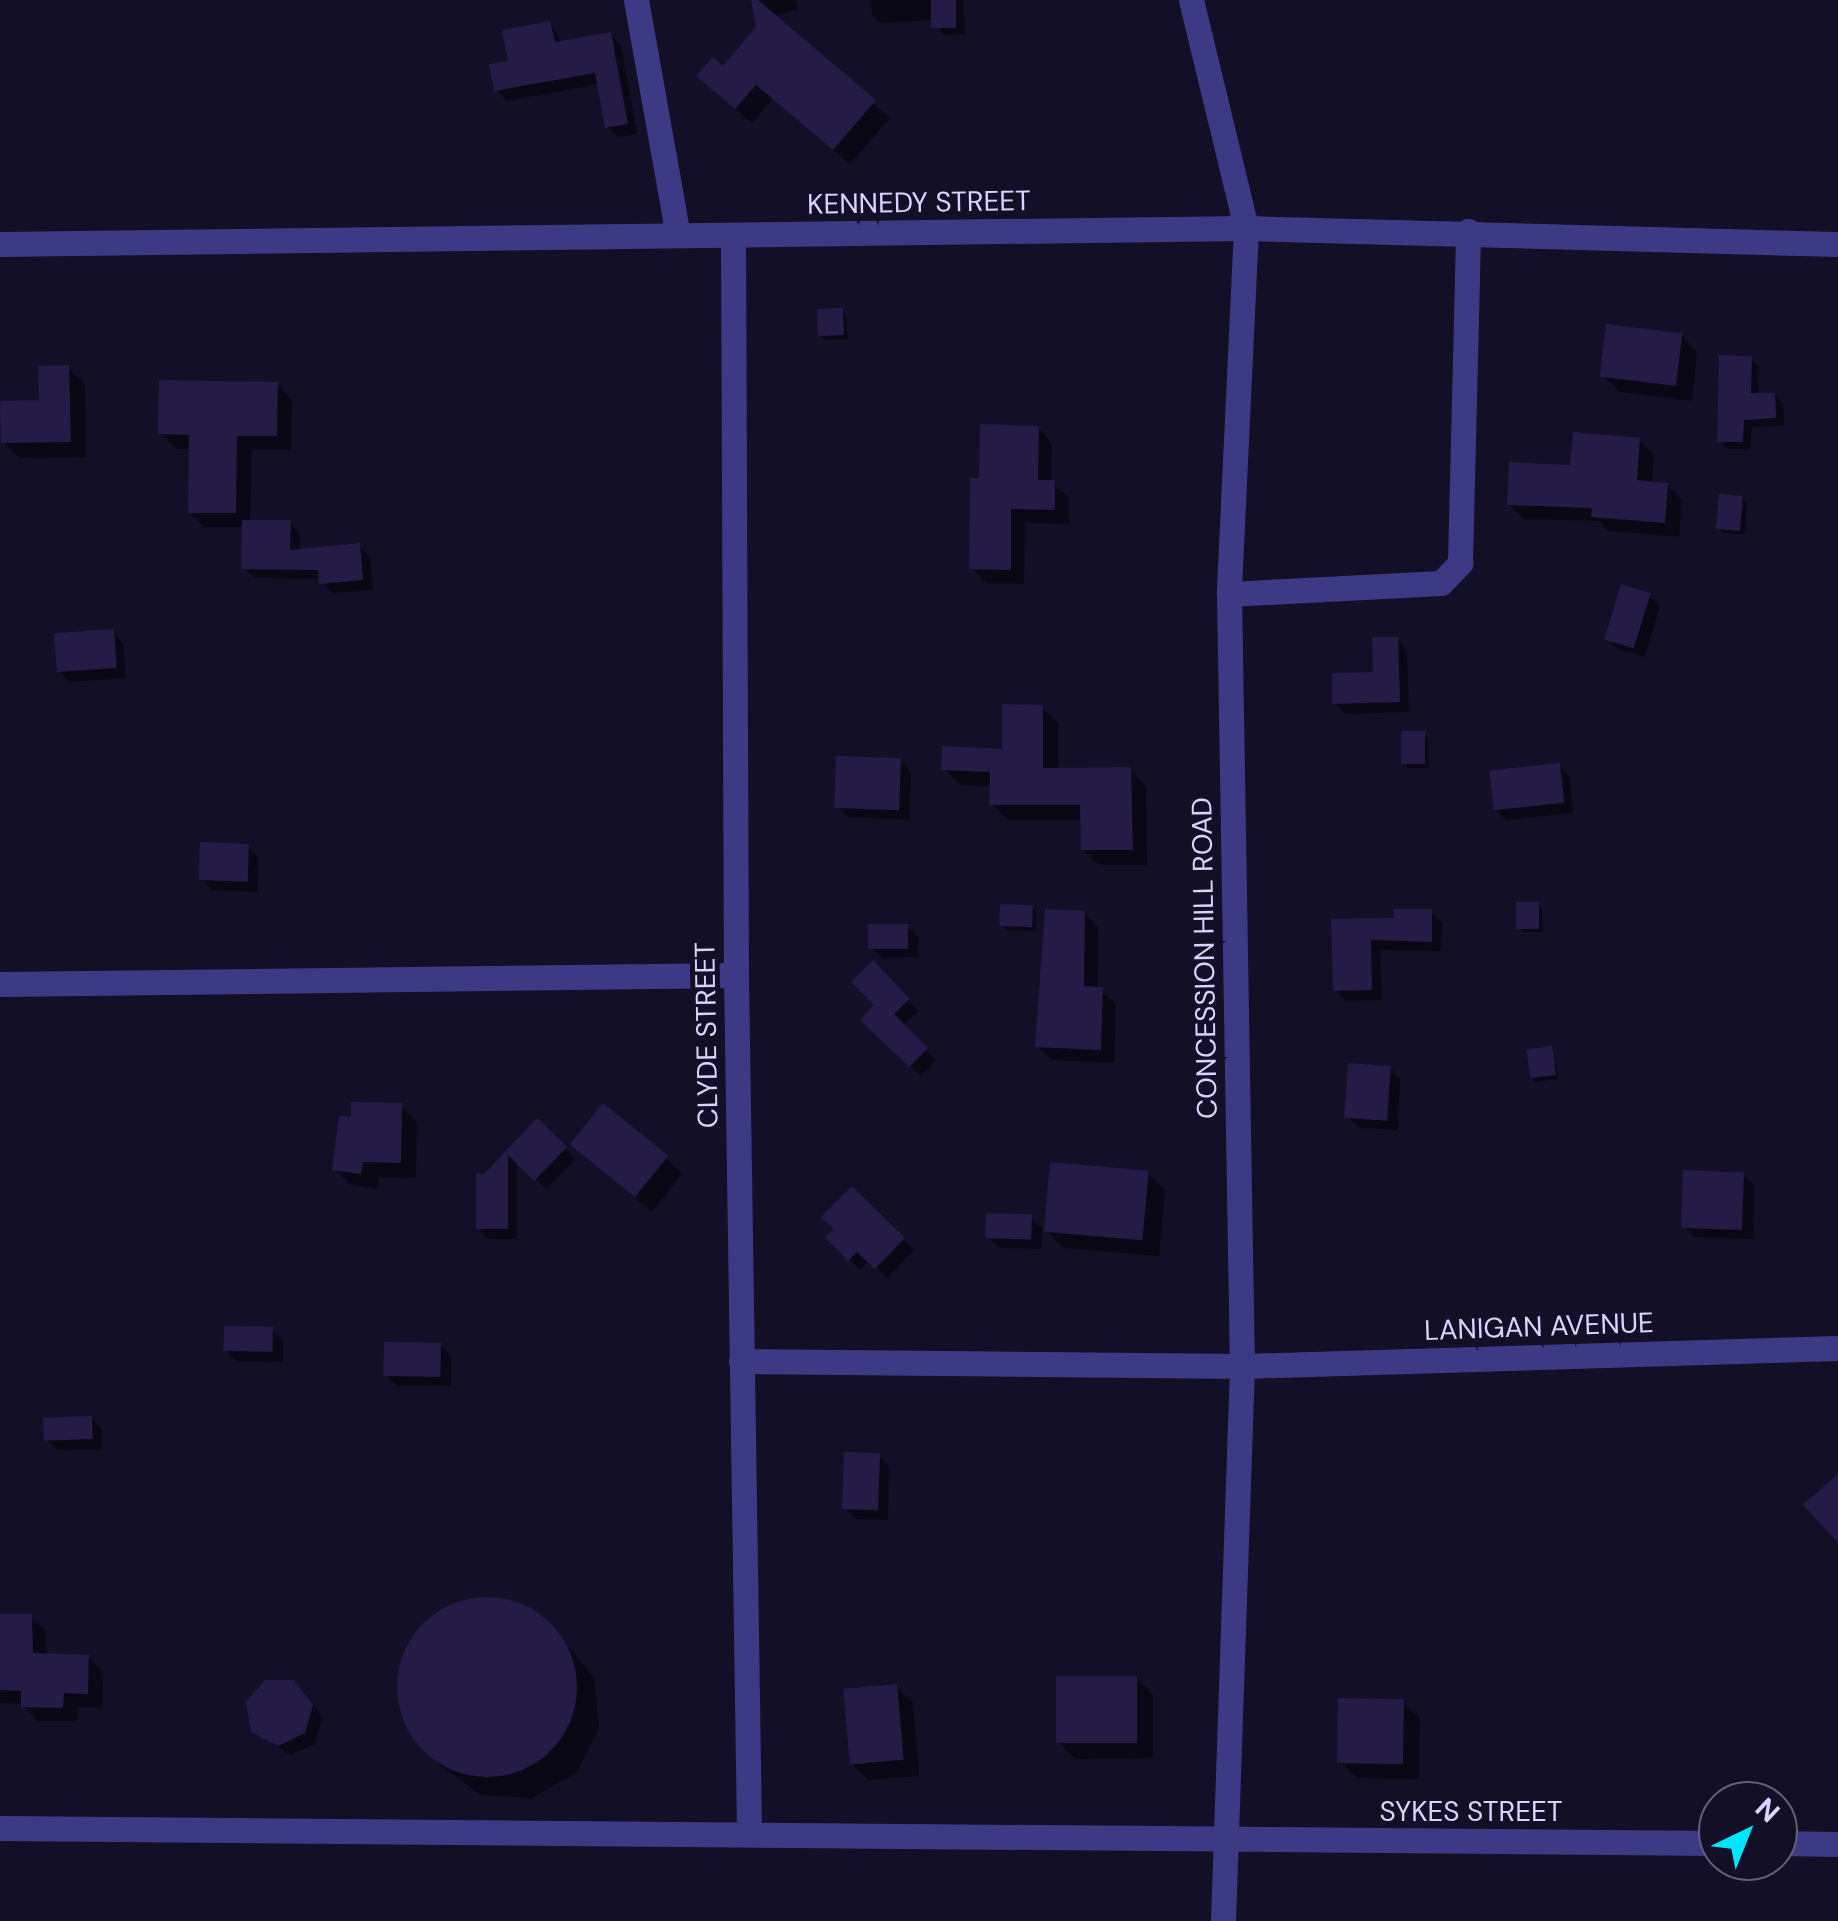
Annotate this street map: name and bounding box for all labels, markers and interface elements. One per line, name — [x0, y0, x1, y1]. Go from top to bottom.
street label: KENNEDY STREET — [807, 184, 1031, 222]
street label: CONCESSION HILL ROAD — [1185, 797, 1225, 1119]
street label: CLYDE STREET — [689, 942, 725, 1128]
street label: LANIGAN AVENUE — [1424, 1306, 1654, 1348]
north arrow — [1698, 1781, 1798, 1881]
text: N — [1747, 1790, 1788, 1831]
street label: SYKES STREET — [1380, 1795, 1562, 1829]

